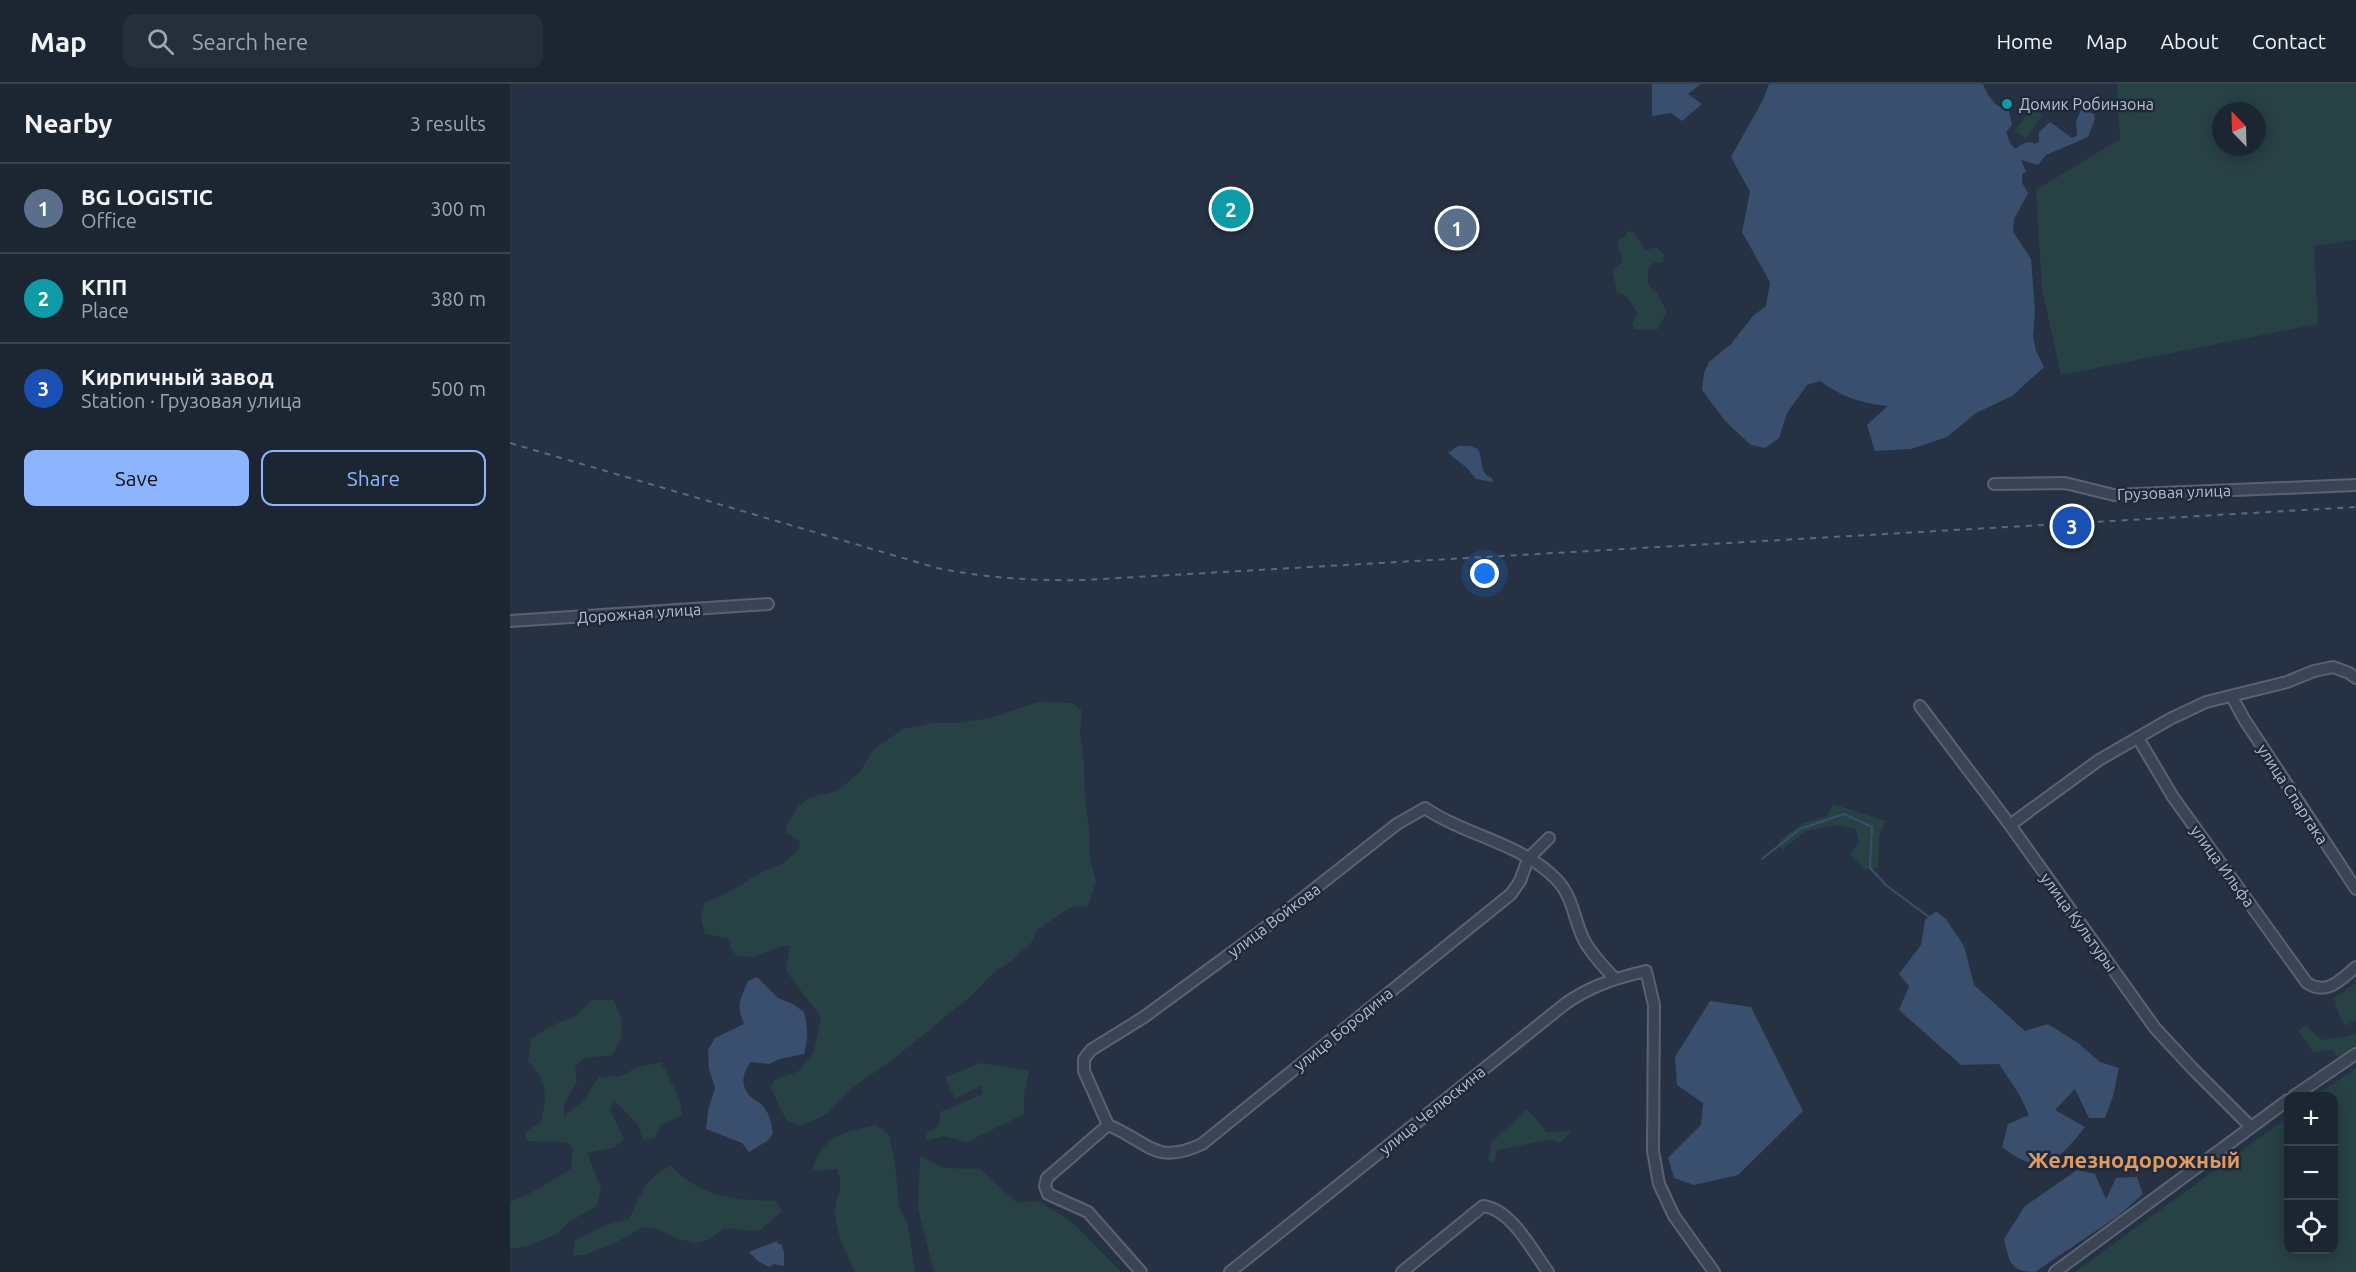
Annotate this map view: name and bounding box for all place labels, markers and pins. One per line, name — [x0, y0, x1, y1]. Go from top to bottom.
place label: Домик Робинзона — [2019, 95, 2154, 113]
marker: Домик Робинзона — [2000, 97, 2014, 111]
pin: 2 — [1212, 186, 1250, 232]
pin: 1 — [1438, 206, 1476, 250]
pin: 3 — [2052, 504, 2092, 548]

